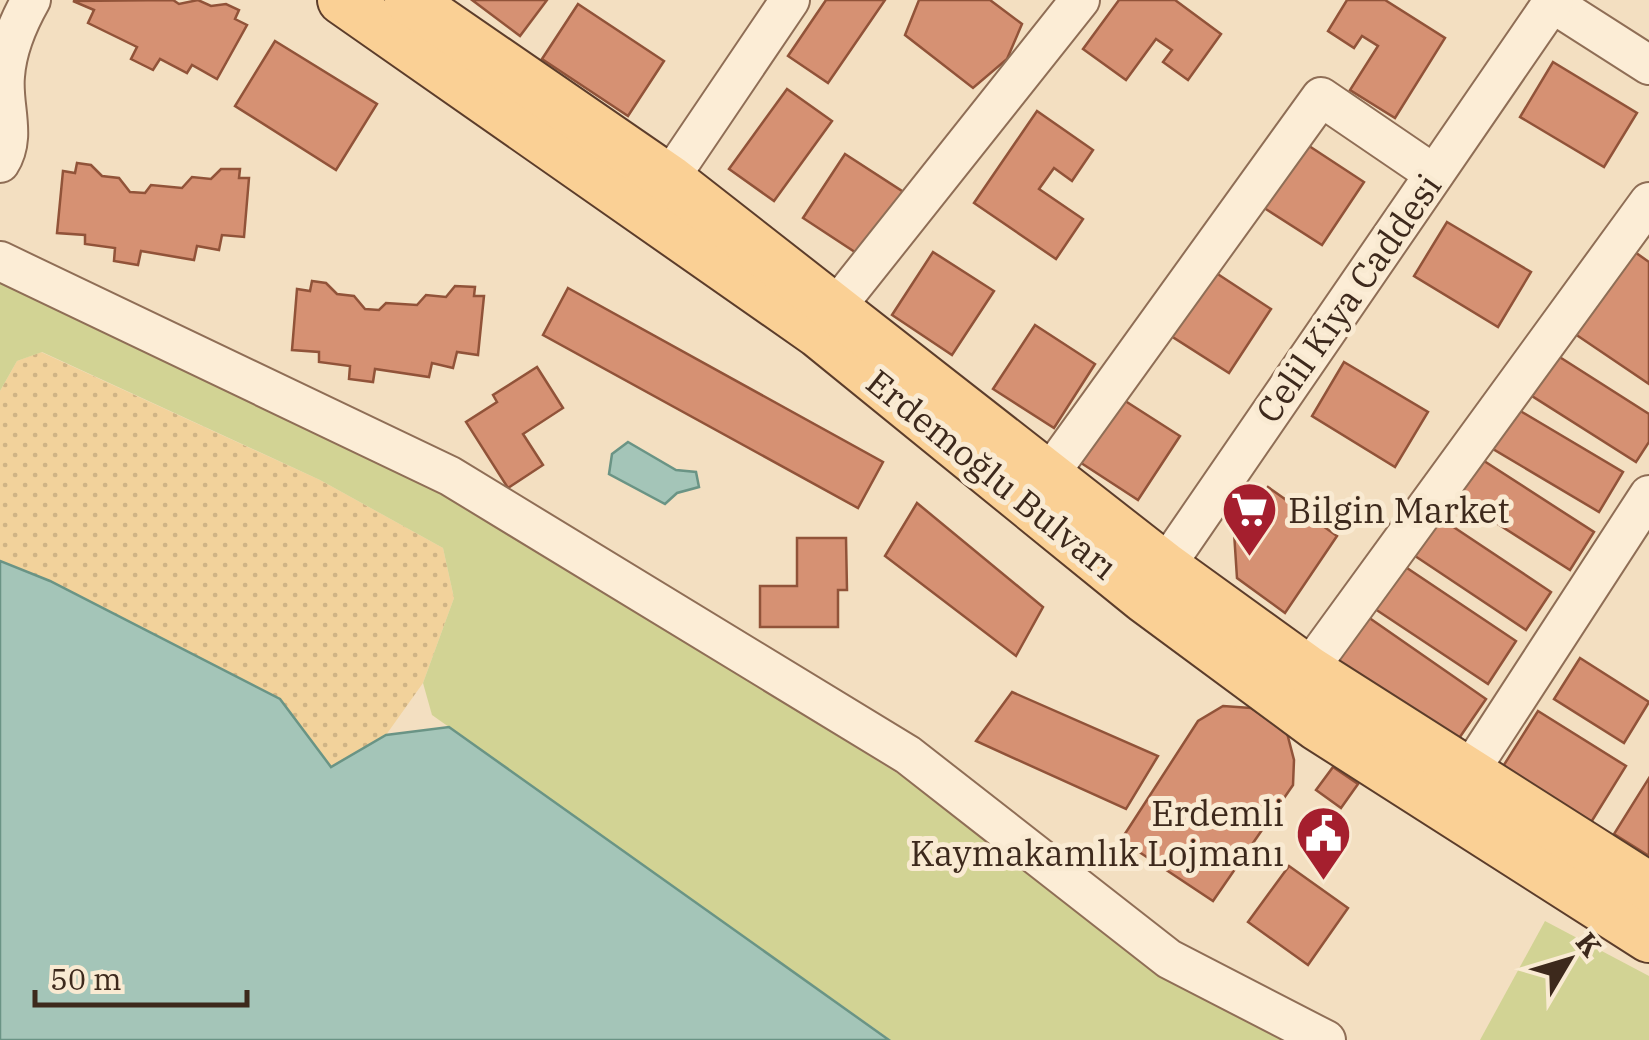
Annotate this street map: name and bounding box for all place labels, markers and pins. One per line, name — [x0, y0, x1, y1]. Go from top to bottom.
supermarket icon: Bilgin Market — [1219, 480, 1279, 559]
place label: Bilgin Market — [1288, 487, 1510, 533]
place label: Erdemli Kaymakamlık Lojmanı — [910, 790, 1284, 876]
public building icon: Erdemli Kaymakamlık Lojmanı — [1293, 803, 1353, 882]

